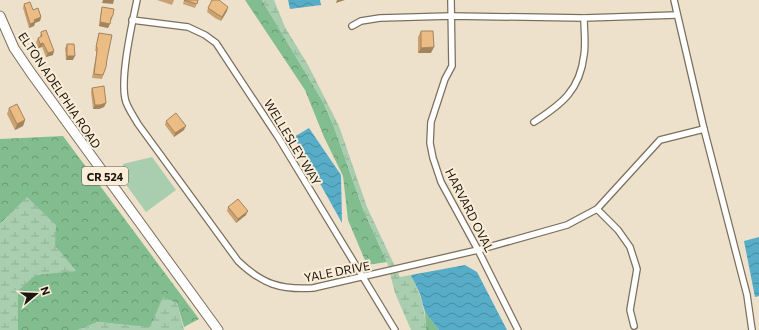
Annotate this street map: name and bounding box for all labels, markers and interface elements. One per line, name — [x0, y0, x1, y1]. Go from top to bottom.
street label: ELTON ADELPHIA ROAD — [16, 29, 104, 151]
street label: WELLESLEY WAY — [262, 96, 324, 188]
street label: HARVARD OVAL — [443, 166, 497, 254]
road number: CR 524 — [82, 167, 128, 185]
street label: YALE DRIVE — [303, 258, 371, 284]
north arrow — [16, 274, 56, 314]
text: N — [38, 285, 53, 297]

